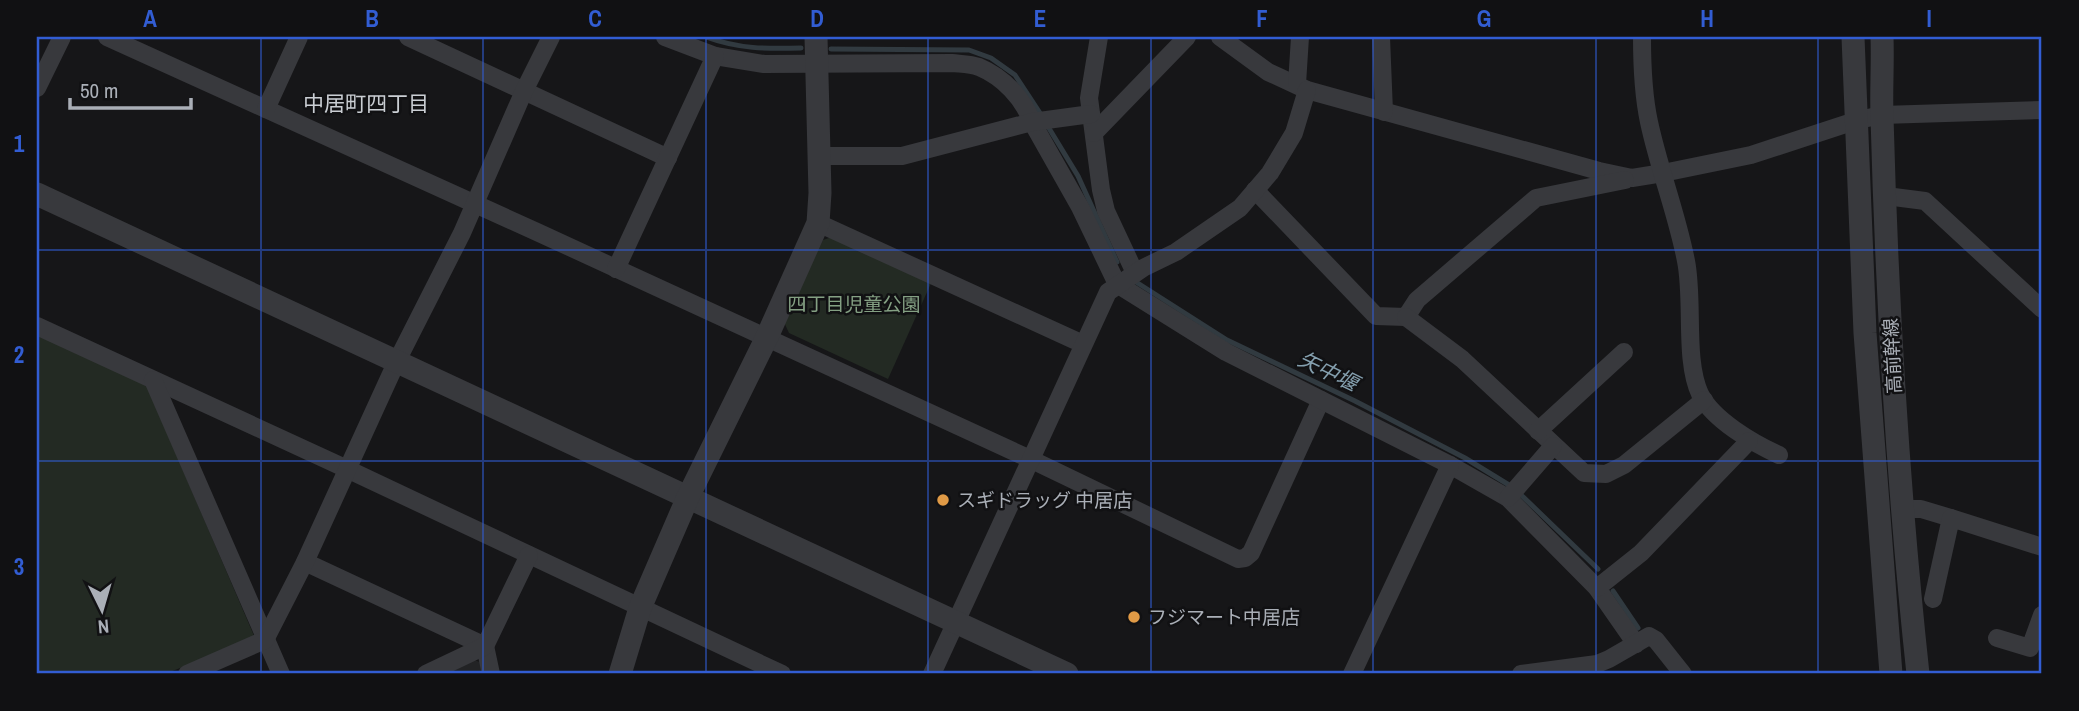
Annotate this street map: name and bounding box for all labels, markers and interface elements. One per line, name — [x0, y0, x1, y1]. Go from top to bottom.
text: A — [143, 3, 157, 34]
text: B — [365, 3, 379, 34]
text: C — [588, 3, 602, 34]
text: D — [810, 3, 824, 34]
text: E — [1034, 3, 1046, 34]
text: F — [1256, 3, 1268, 34]
text: G — [1477, 3, 1491, 34]
text: H — [1700, 3, 1714, 34]
text: I — [1926, 3, 1932, 34]
scale bar — [70, 66, 191, 110]
text: 50 m — [80, 76, 118, 105]
district label: 中居町四丁目 — [303, 89, 429, 118]
text: 1 — [14, 128, 25, 159]
park label: 四丁目児童公園 — [787, 291, 921, 317]
street label: 高前幹線 — [1877, 317, 1907, 395]
text: 2 — [14, 339, 24, 370]
water label: 矢中堰 — [1293, 344, 1366, 400]
place label: スギドラッグ 中居店 — [957, 487, 1132, 513]
marker: スギドラッグ 中居店 — [935, 492, 951, 508]
text: 3 — [14, 551, 24, 582]
north arrow — [66, 574, 136, 644]
place label: フジマート中居店 — [1148, 604, 1300, 630]
marker: フジマート中居店 — [1126, 609, 1142, 625]
text: N — [97, 613, 110, 640]

